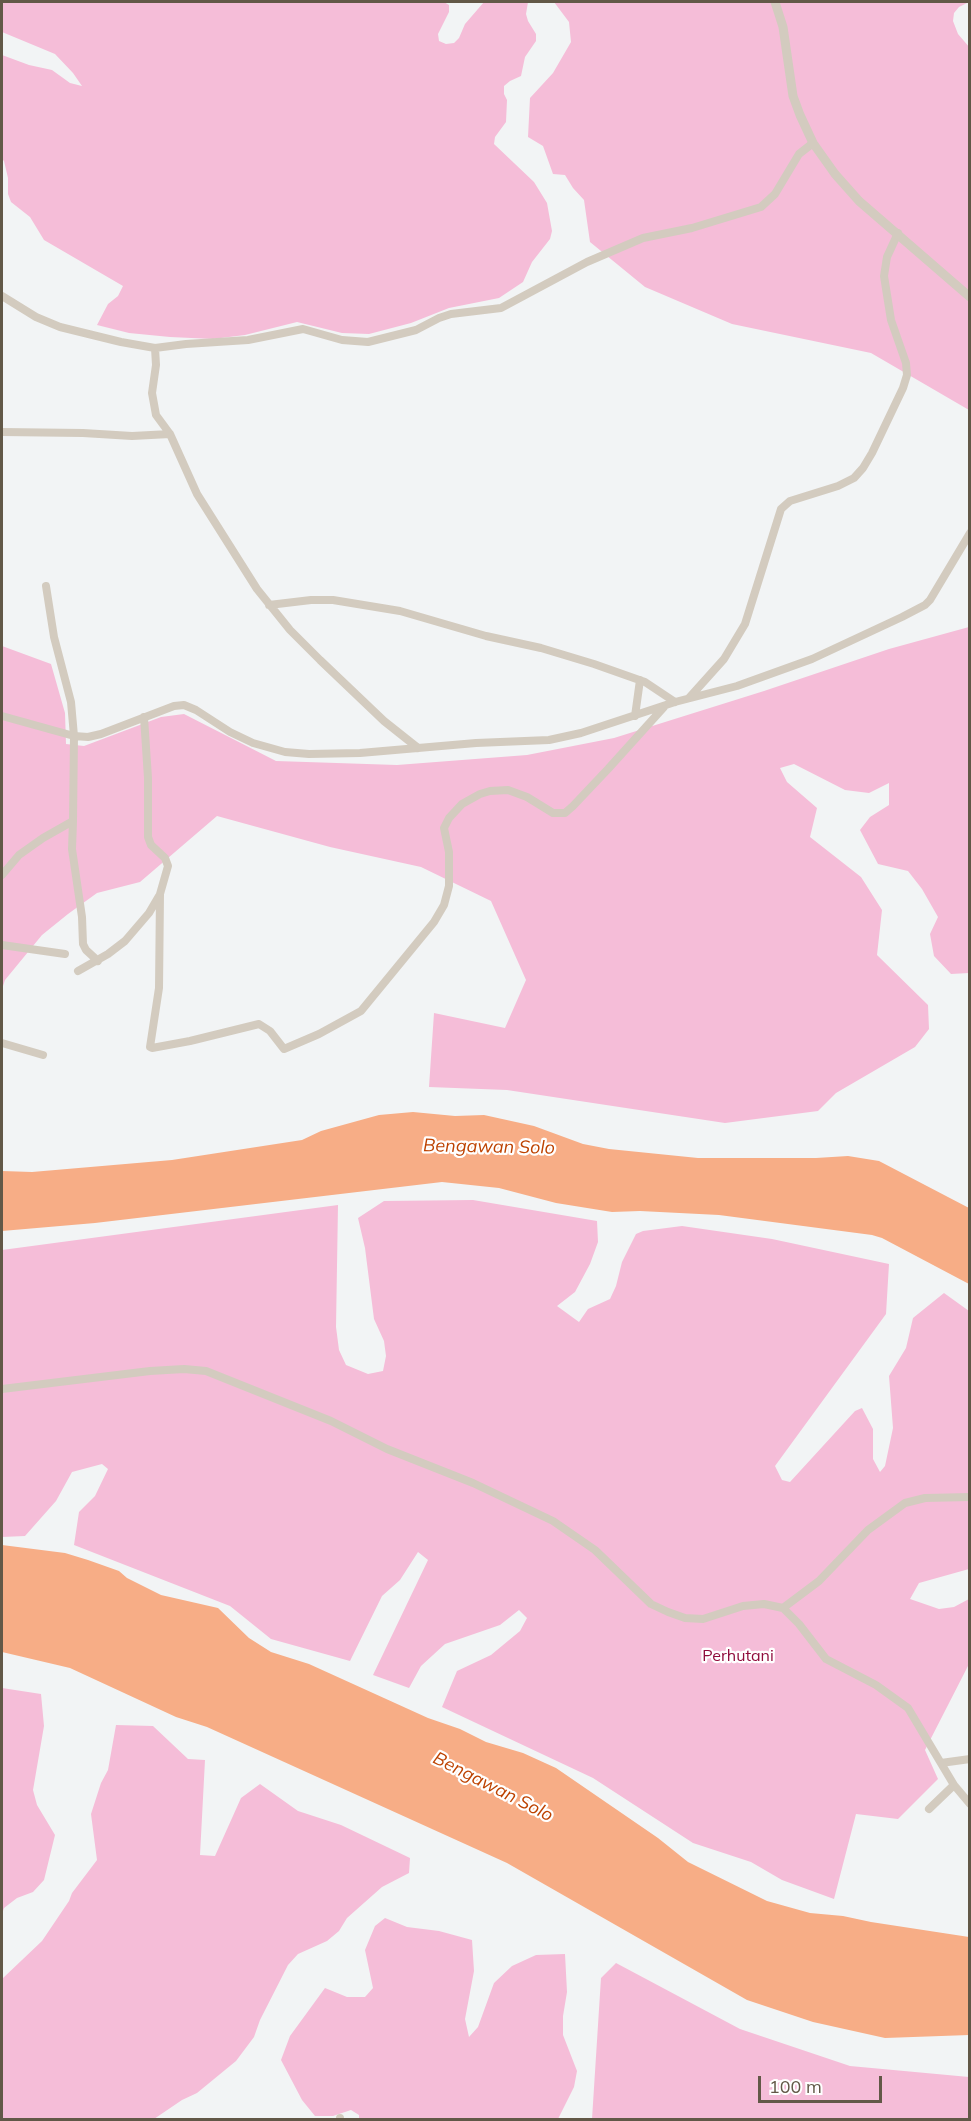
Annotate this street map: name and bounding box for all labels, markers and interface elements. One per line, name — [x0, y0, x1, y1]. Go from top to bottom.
water label: Bengawan Solo — [423, 1135, 555, 1159]
park label: Perhutani — [702, 1646, 774, 1666]
water label: Bengawan Solo — [429, 1747, 557, 1827]
scale bar — [761, 2064, 886, 2102]
text: 100 m — [769, 2075, 822, 2098]

